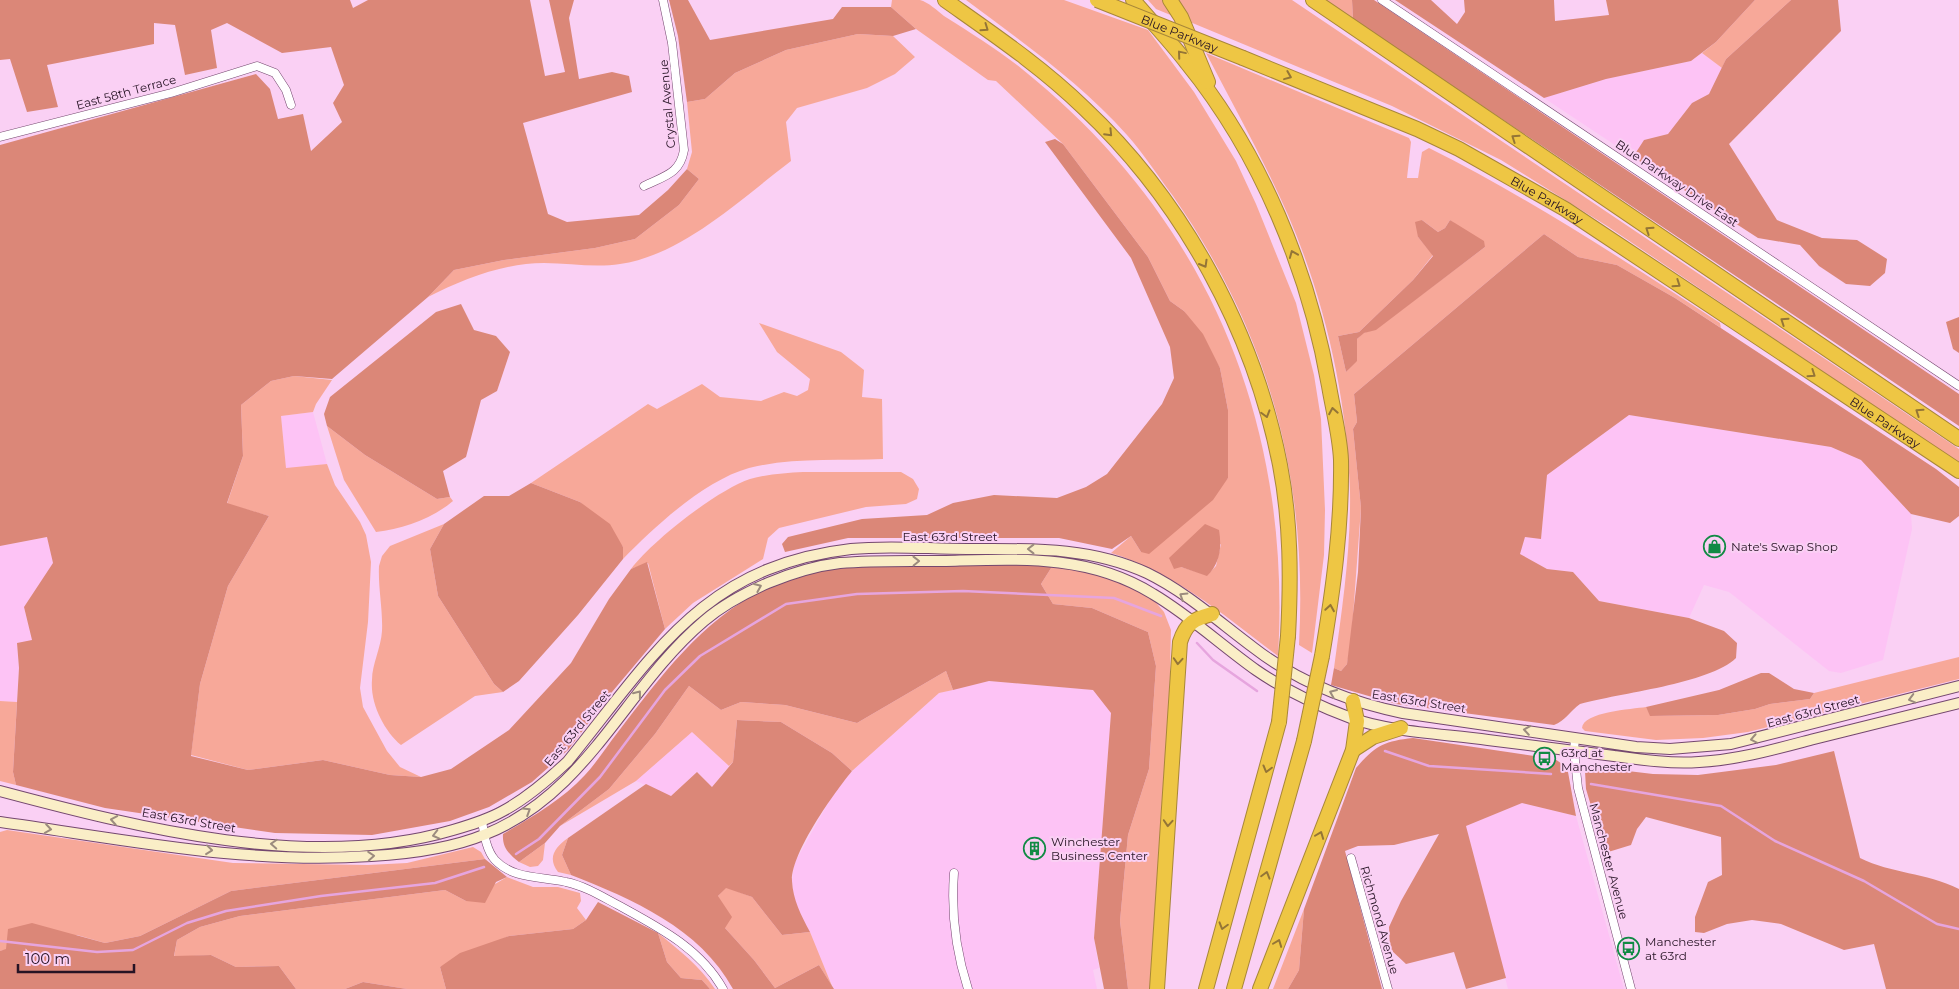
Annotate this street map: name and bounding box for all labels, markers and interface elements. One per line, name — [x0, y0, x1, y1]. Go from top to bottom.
street label: Blue Parkway — [1139, 11, 1221, 55]
one-way arrow — [979, 22, 989, 31]
one-way arrow — [1177, 51, 1186, 60]
street label: Crystal Avenue — [656, 59, 678, 149]
one-way arrow — [1283, 70, 1292, 80]
street label: East 58th Terrace — [74, 71, 178, 113]
one-way arrow — [1103, 127, 1112, 136]
one-way arrow — [1511, 135, 1520, 145]
street label: Blue Parkway Drive East — [1613, 136, 1741, 230]
street label: Blue Parkway — [1508, 172, 1587, 227]
one-way arrow — [1646, 226, 1655, 236]
one-way arrow — [1289, 250, 1299, 259]
one-way arrow — [1198, 258, 1208, 267]
one-way arrow — [1672, 278, 1681, 287]
one-way arrow — [1780, 318, 1790, 327]
one-way arrow — [1807, 368, 1816, 377]
street label: Blue Parkway — [1847, 393, 1924, 451]
one-way arrow — [1329, 407, 1339, 415]
one-way arrow — [1261, 409, 1271, 417]
one-way arrow — [1915, 409, 1924, 418]
street label: East 63rd Street — [902, 529, 998, 544]
shop icon: Nate's Swap Shop — [1703, 534, 1727, 558]
place label: Nate's Swap Shop — [1731, 539, 1838, 554]
one-way arrow — [1026, 544, 1034, 554]
one-way arrow — [913, 556, 921, 566]
one-way arrow — [753, 583, 762, 594]
one-way arrow — [1179, 592, 1188, 602]
one-way arrow — [1325, 604, 1335, 612]
one-way arrow — [1173, 658, 1184, 666]
street label: East 63rd Street — [1371, 686, 1467, 716]
street label: East 63rd Street — [541, 687, 613, 769]
one-way arrow — [1329, 689, 1338, 700]
one-way arrow — [633, 691, 641, 700]
street label: East 63rd Street — [1765, 691, 1861, 731]
one-way arrow — [1908, 693, 1916, 703]
one-way arrow — [1522, 726, 1531, 736]
one-way arrow — [1750, 733, 1759, 744]
place label: 63rd at Manchester — [1561, 745, 1632, 774]
bus stop icon: 63rd at Manchester — [1533, 747, 1557, 771]
one-way arrow — [1262, 765, 1272, 773]
street label: Manchester Avenue — [1586, 801, 1632, 921]
street label: East 63rd Street — [141, 804, 237, 836]
one-way arrow — [522, 808, 531, 818]
one-way arrow — [109, 815, 118, 825]
one-way arrow — [1163, 820, 1174, 828]
one-way arrow — [44, 823, 53, 833]
one-way arrow — [431, 829, 440, 840]
one-way arrow — [1313, 831, 1324, 840]
place label: Winchester Business Center — [1051, 834, 1148, 863]
building icon: Winchester Business Center — [1023, 836, 1047, 860]
one-way arrow — [270, 838, 278, 849]
one-way arrow — [206, 844, 214, 855]
one-way arrow — [368, 851, 376, 862]
street label: Richmond Avenue — [1357, 864, 1403, 976]
one-way arrow — [1260, 870, 1271, 879]
one-way arrow — [1219, 921, 1229, 929]
place label: Manchester at 63rd — [1645, 934, 1716, 963]
bus stop icon: Manchester at 63rd — [1617, 936, 1641, 960]
one-way arrow — [1272, 940, 1282, 948]
scale bar — [18, 942, 134, 974]
text: 100 m — [25, 949, 70, 968]

